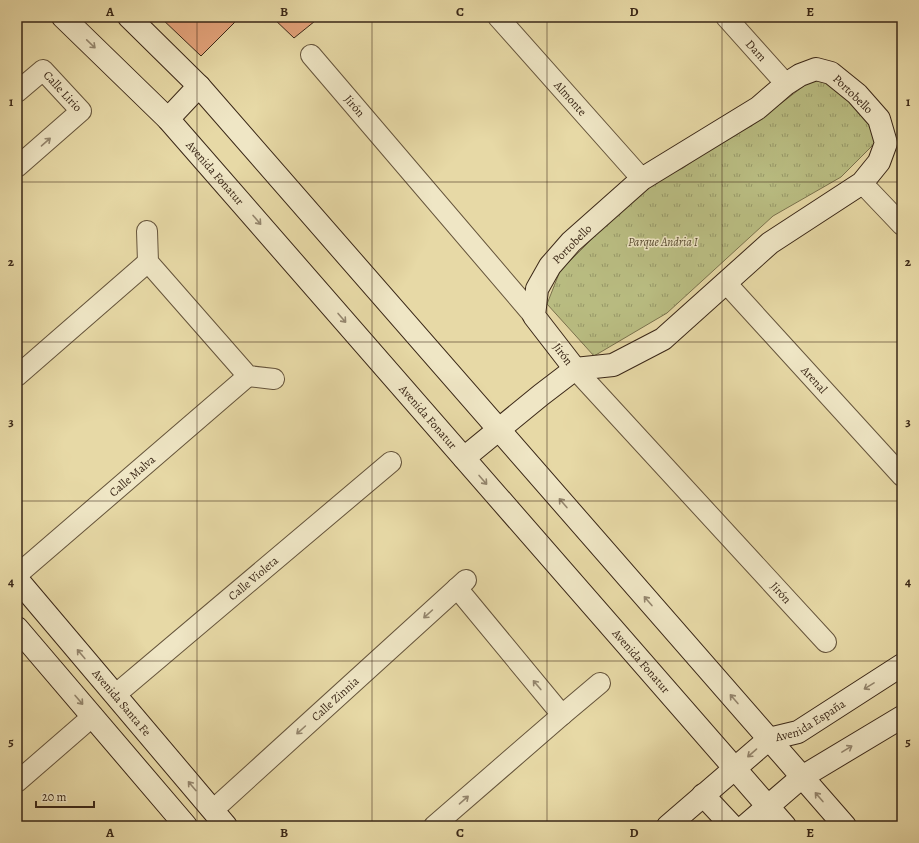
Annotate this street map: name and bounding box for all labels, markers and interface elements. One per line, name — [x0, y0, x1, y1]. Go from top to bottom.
text: A — [105, 3, 115, 20]
text: B — [280, 3, 288, 20]
text: C — [456, 3, 464, 20]
text: D — [629, 3, 639, 20]
text: E — [806, 3, 814, 20]
street label: Dam — [742, 36, 770, 65]
one-way arrow — [86, 39, 96, 49]
street label: Calle Lirio — [40, 67, 86, 115]
street label: Portobello — [829, 71, 877, 117]
street label: Almonte — [550, 77, 590, 119]
street label: Jirón — [341, 92, 369, 121]
text: 1 — [9, 93, 14, 110]
text: 1 — [906, 93, 911, 110]
one-way arrow — [41, 137, 52, 146]
street label: Avenida Fonatur — [182, 137, 248, 209]
one-way arrow — [252, 215, 261, 226]
street label: Portobello — [549, 221, 595, 267]
park label: Parque Andria I — [628, 234, 699, 250]
text: 2 — [8, 253, 15, 270]
text: 2 — [905, 253, 912, 270]
one-way arrow — [338, 313, 347, 324]
street label: Jirón — [549, 340, 577, 369]
street label: Arenal — [797, 362, 831, 397]
street label: Avenida Fonatur — [395, 381, 461, 453]
text: 3 — [8, 413, 14, 430]
text: 3 — [905, 413, 911, 430]
street label: Calle Malva — [106, 451, 159, 500]
one-way arrow — [478, 474, 487, 485]
one-way arrow — [558, 498, 567, 508]
street label: Calle Violeta — [225, 552, 282, 604]
text: 4 — [8, 573, 14, 590]
text: 4 — [905, 573, 911, 590]
street label: Jirón — [767, 578, 795, 607]
one-way arrow — [644, 596, 653, 606]
one-way arrow — [423, 610, 433, 619]
street label: Avenida Fonatur — [608, 625, 674, 697]
one-way arrow — [77, 650, 86, 660]
street label: Avenida Santa Fe — [88, 665, 155, 740]
street label: Calle Zinnia — [308, 673, 363, 725]
one-way arrow — [532, 680, 541, 690]
one-way arrow — [864, 682, 875, 690]
one-way arrow — [729, 693, 738, 704]
one-way arrow — [75, 694, 84, 705]
street label: Avenida España — [773, 695, 849, 745]
one-way arrow — [296, 726, 306, 735]
text: 5 — [8, 733, 14, 750]
text: 5 — [905, 733, 911, 750]
one-way arrow — [841, 745, 853, 753]
one-way arrow — [746, 749, 757, 758]
one-way arrow — [188, 780, 197, 791]
scale bar — [36, 783, 94, 809]
text: 20 m — [42, 789, 66, 805]
one-way arrow — [815, 791, 824, 802]
one-way arrow — [458, 796, 469, 805]
text: A — [105, 824, 115, 841]
text: B — [280, 824, 288, 841]
text: C — [456, 824, 464, 841]
text: D — [629, 824, 639, 841]
text: E — [806, 824, 814, 841]

